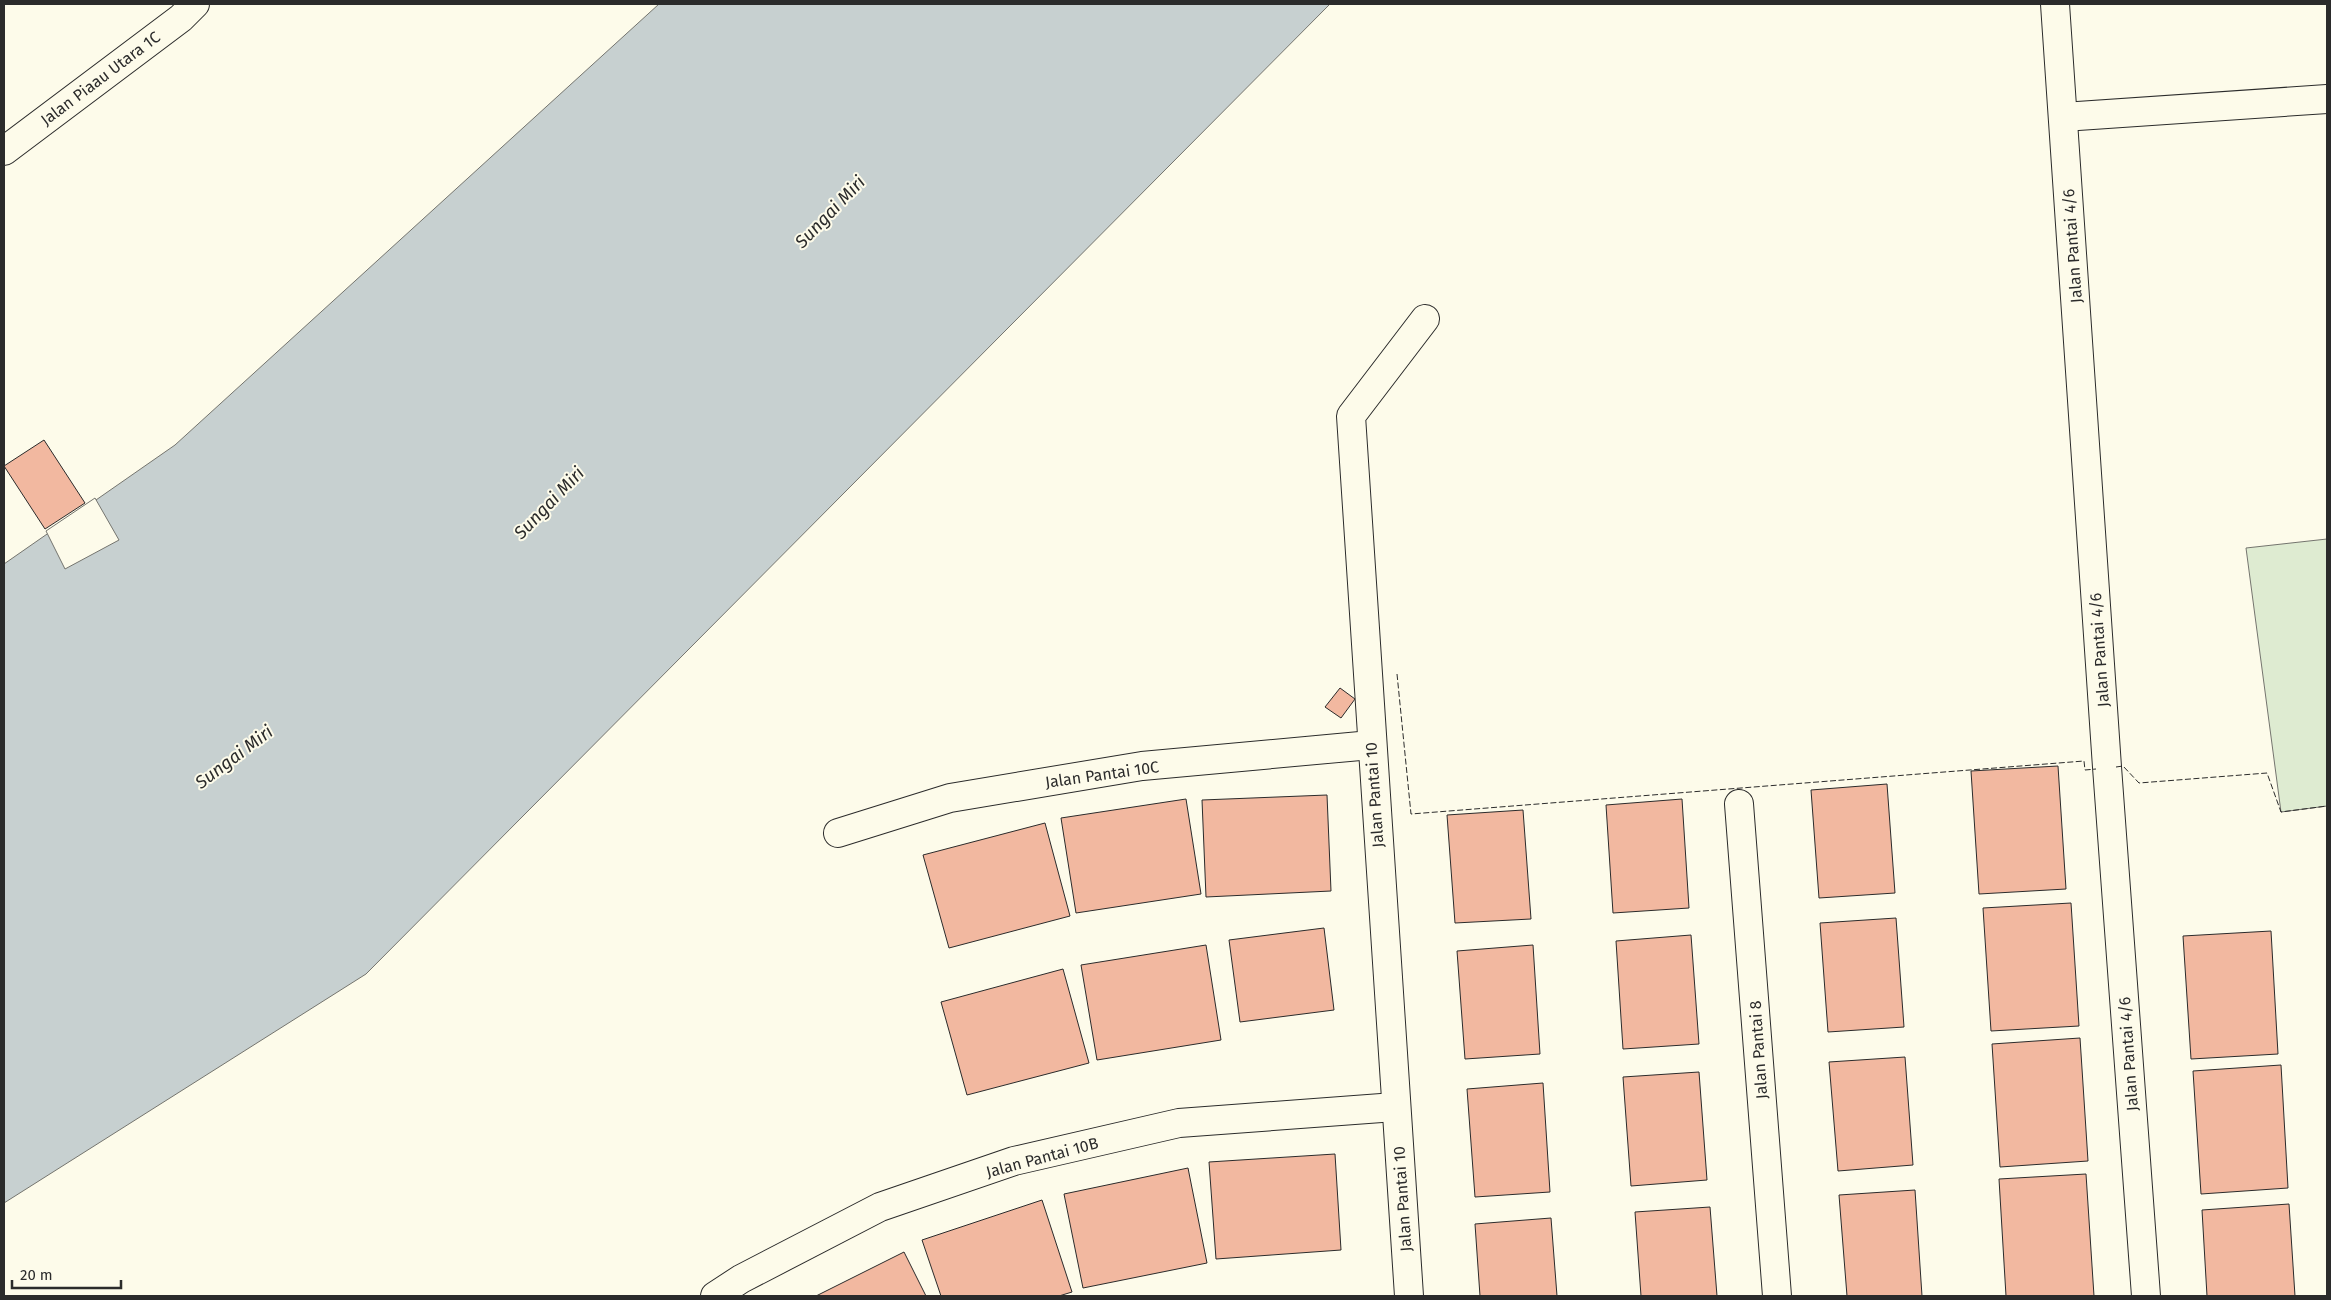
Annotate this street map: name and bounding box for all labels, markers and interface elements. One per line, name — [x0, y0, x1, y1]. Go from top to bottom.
street label: Jalan Piaau Utara 1C — [37, 27, 164, 129]
water label: Sungai Miri — [790, 171, 870, 253]
street label: Jalan Pantai 4/6 — [2059, 188, 2086, 304]
water label: Sungai Miri — [509, 462, 589, 544]
street label: Jalan Pantai 4/6 — [2086, 592, 2113, 708]
water label: Sungai Miri — [190, 721, 277, 794]
street label: Jalan Pantai 10 — [1361, 741, 1388, 848]
street label: Jalan Pantai 10C — [1044, 757, 1160, 792]
street label: Jalan Pantai 4/6 — [2115, 996, 2142, 1112]
street label: Jalan Pantai 8 — [1746, 1000, 1771, 1100]
street label: Jalan Pantai 10B — [984, 1133, 1101, 1182]
street label: Jalan Pantai 10 — [1389, 1145, 1416, 1252]
scale bar — [12, 1258, 121, 1290]
text: 20 m — [20, 1266, 53, 1284]

